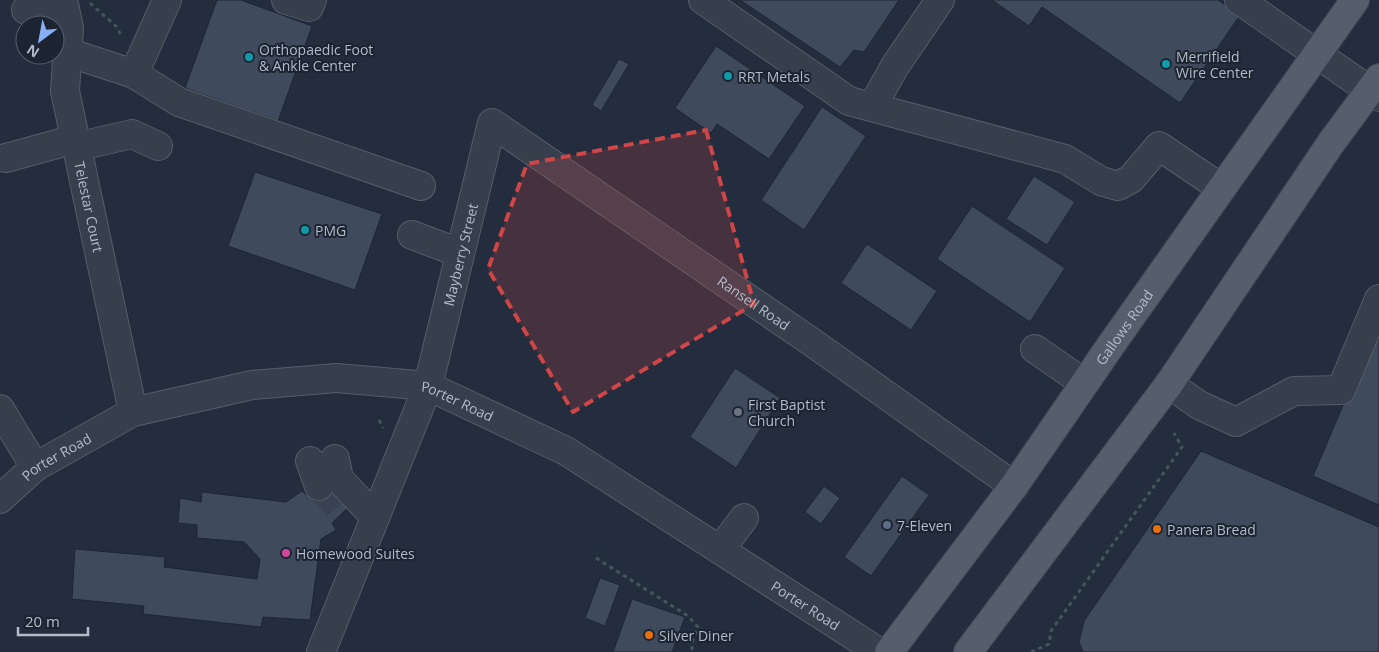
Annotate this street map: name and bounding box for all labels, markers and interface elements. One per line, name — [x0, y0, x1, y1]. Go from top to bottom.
north arrow — [15, 15, 65, 65]
text: N — [23, 40, 43, 63]
place label: Orthopaedic Foot & Ankle Center — [259, 40, 373, 75]
place label: Merrifield Wire Center — [1176, 47, 1254, 82]
marker: Orthopaedic Foot & Ankle Center — [243, 51, 255, 63]
marker: Merrifield Wire Center — [1160, 58, 1172, 70]
place label: RRT Metals — [738, 67, 810, 86]
marker: RRT Metals — [722, 70, 734, 82]
street label: Telestar Court — [71, 159, 108, 254]
street label: Mayberry Street — [438, 201, 482, 308]
place label: PMG — [315, 221, 346, 240]
marker: PMG — [299, 224, 311, 236]
street label: Ransell Road — [714, 271, 794, 334]
street label: Gallows Road — [1091, 286, 1157, 368]
street label: Porter Road — [421, 376, 497, 425]
place label: First Baptist Church — [748, 395, 825, 430]
marker: First Baptist Church — [732, 406, 744, 418]
street label: Porter Road — [17, 428, 94, 485]
place label: 7-Eleven — [897, 516, 952, 535]
marker: 7-Eleven — [881, 519, 893, 531]
place label: Panera Bread — [1167, 520, 1256, 539]
marker: Panera Bread — [1151, 523, 1163, 535]
place label: Homewood Suites — [296, 544, 415, 563]
marker: Homewood Suites — [280, 547, 292, 559]
street label: Porter Road — [768, 576, 844, 634]
scale bar — [18, 604, 88, 636]
text: 20 m — [25, 611, 60, 631]
place label: Silver Diner — [659, 626, 734, 645]
marker: Silver Diner — [643, 629, 655, 641]

